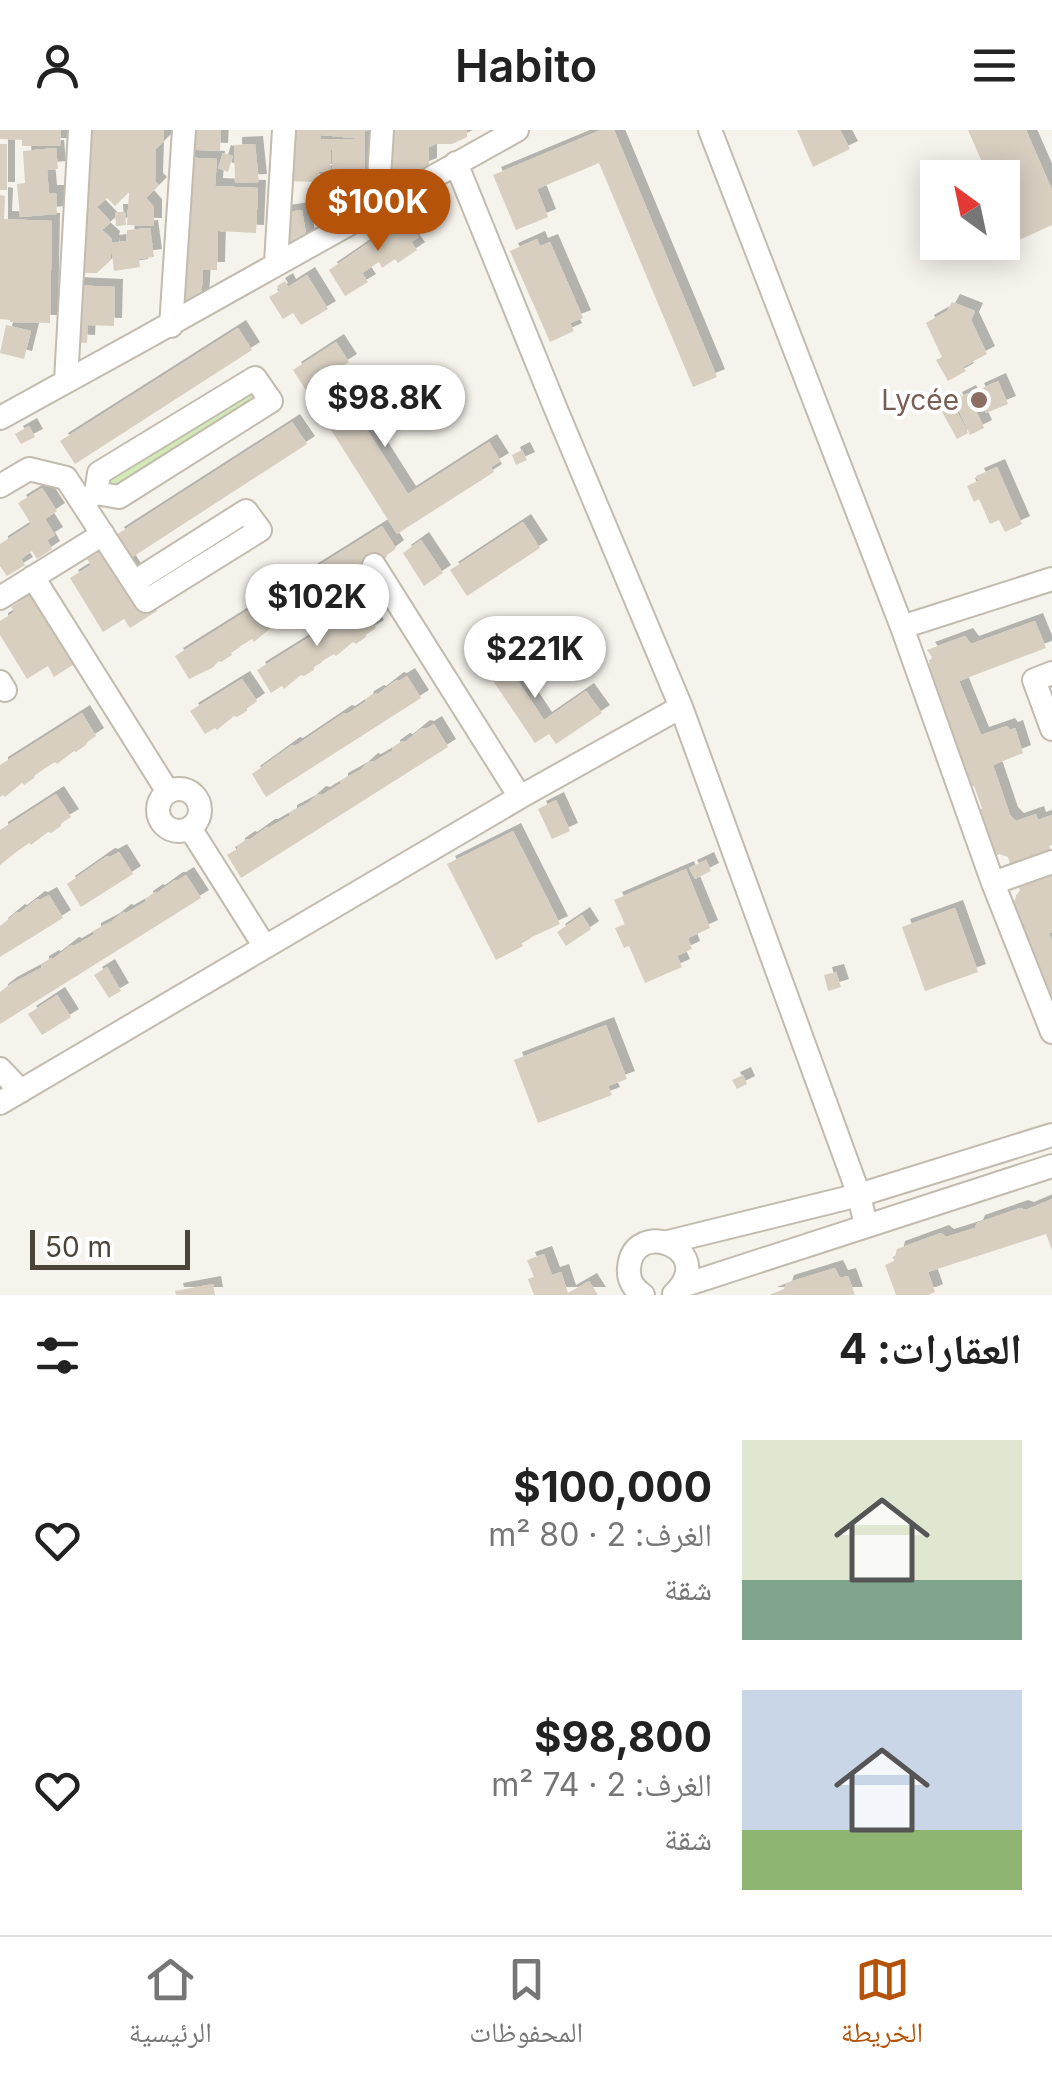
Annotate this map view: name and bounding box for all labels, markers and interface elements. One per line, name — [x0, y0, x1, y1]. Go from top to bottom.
icon: person — [30, 38, 85, 93]
text: Habito — [455, 38, 597, 93]
icon: menu — [967, 38, 1022, 93]
north arrow — [920, 160, 1020, 260]
map controls — [920, 160, 1020, 260]
pin: $100K — [308, 169, 448, 254]
text: $100K — [328, 182, 428, 221]
pin: $98.8K — [304, 365, 466, 450]
text: $98.8K — [327, 378, 443, 417]
place label: Lycée — [881, 383, 959, 417]
marker: Lycée — [968, 389, 990, 411]
pin: $102K — [247, 564, 387, 649]
text: $102K — [267, 577, 367, 616]
pin: $221K — [465, 616, 605, 701]
text: $221K — [486, 629, 584, 668]
scale bar — [30, 1225, 190, 1270]
text: 50 m — [45, 1230, 112, 1264]
text: العقارات: 4 — [839, 1323, 1022, 1374]
icon: filters — [30, 1328, 85, 1383]
text: $100,000 — [513, 1461, 712, 1512]
icon: home — [822, 1480, 942, 1600]
icon: heart — [30, 1513, 85, 1568]
text: الغرف: 2 · 80 m² — [488, 1515, 712, 1554]
text: شقة — [664, 1569, 712, 1608]
text: $98,800 — [534, 1711, 712, 1762]
icon: home — [822, 1730, 942, 1850]
icon: heart — [30, 1763, 85, 1818]
text: الغرف: 2 · 74 m² — [491, 1765, 712, 1804]
text: شقة — [664, 1819, 712, 1858]
tab: الرئيسية — [129, 1952, 212, 2060]
tab: المحفوظات — [469, 1952, 583, 2060]
tab: الخريطة — [841, 1952, 923, 2060]

